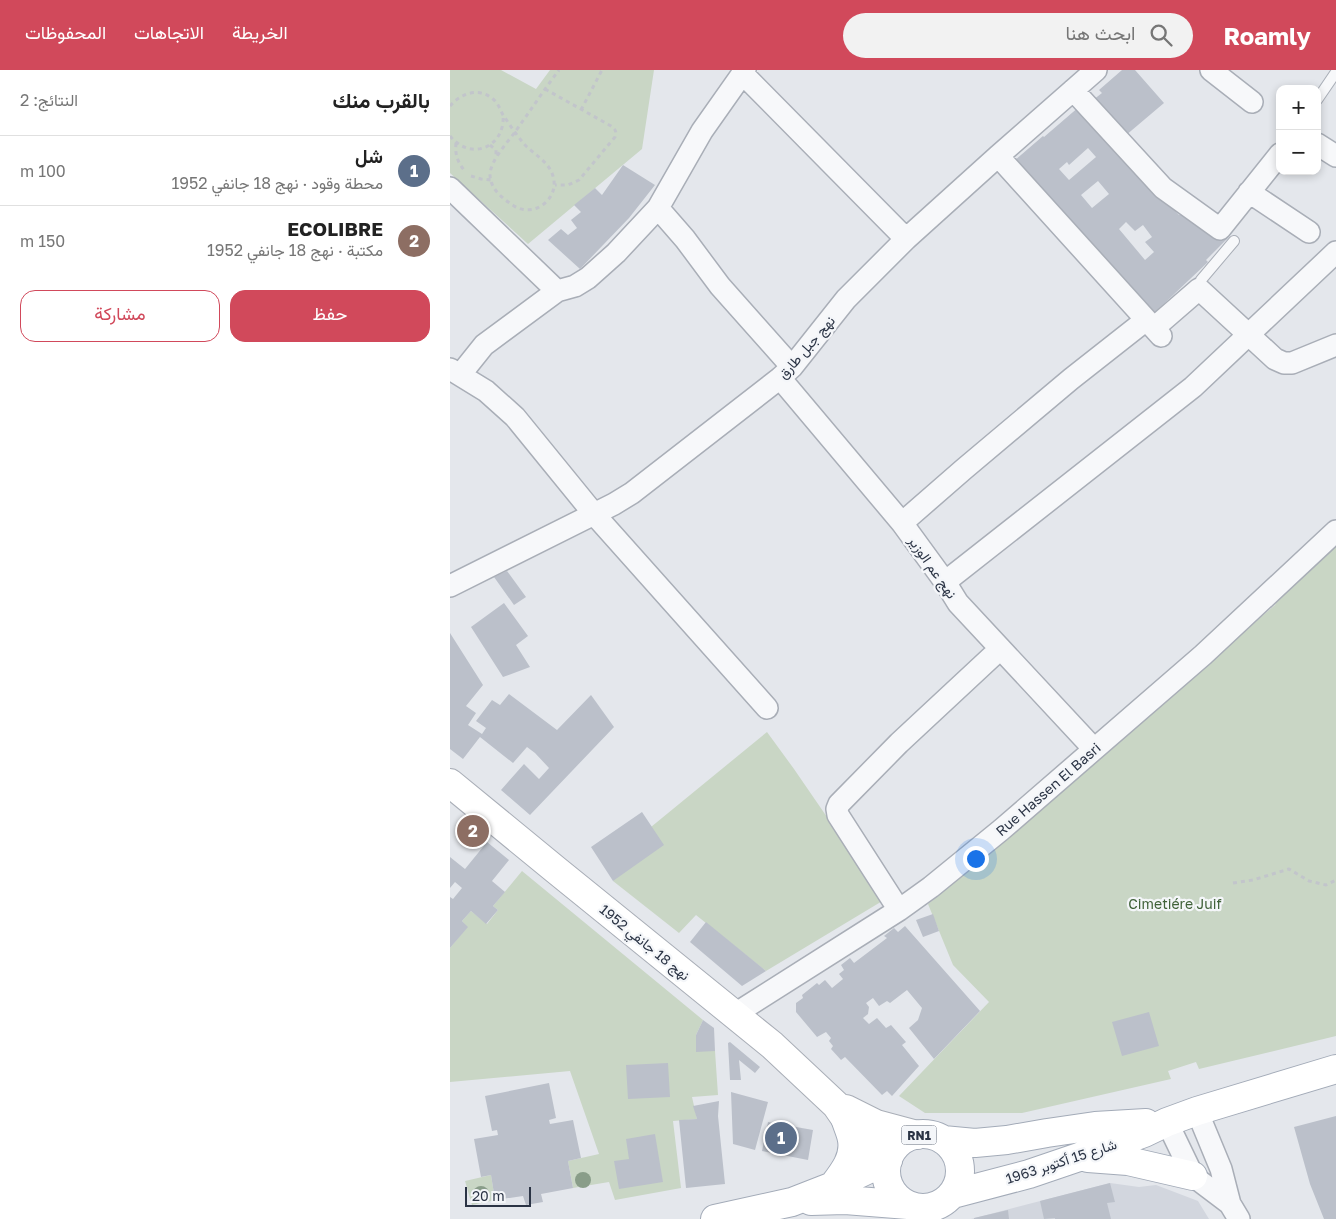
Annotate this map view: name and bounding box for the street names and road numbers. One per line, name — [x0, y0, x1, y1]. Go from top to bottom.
street label: نهج جبل طارق — [774, 312, 840, 384]
street label: نهج عم الوزير — [902, 532, 961, 603]
street label: Rue Hassen El Basri — [992, 739, 1104, 839]
street label: نهج 18 جانفي 1952 — [594, 900, 693, 987]
road number: RN1 — [902, 1126, 936, 1144]
street label: شارع 15 أكتوبر 1963 — [1003, 1135, 1120, 1190]

